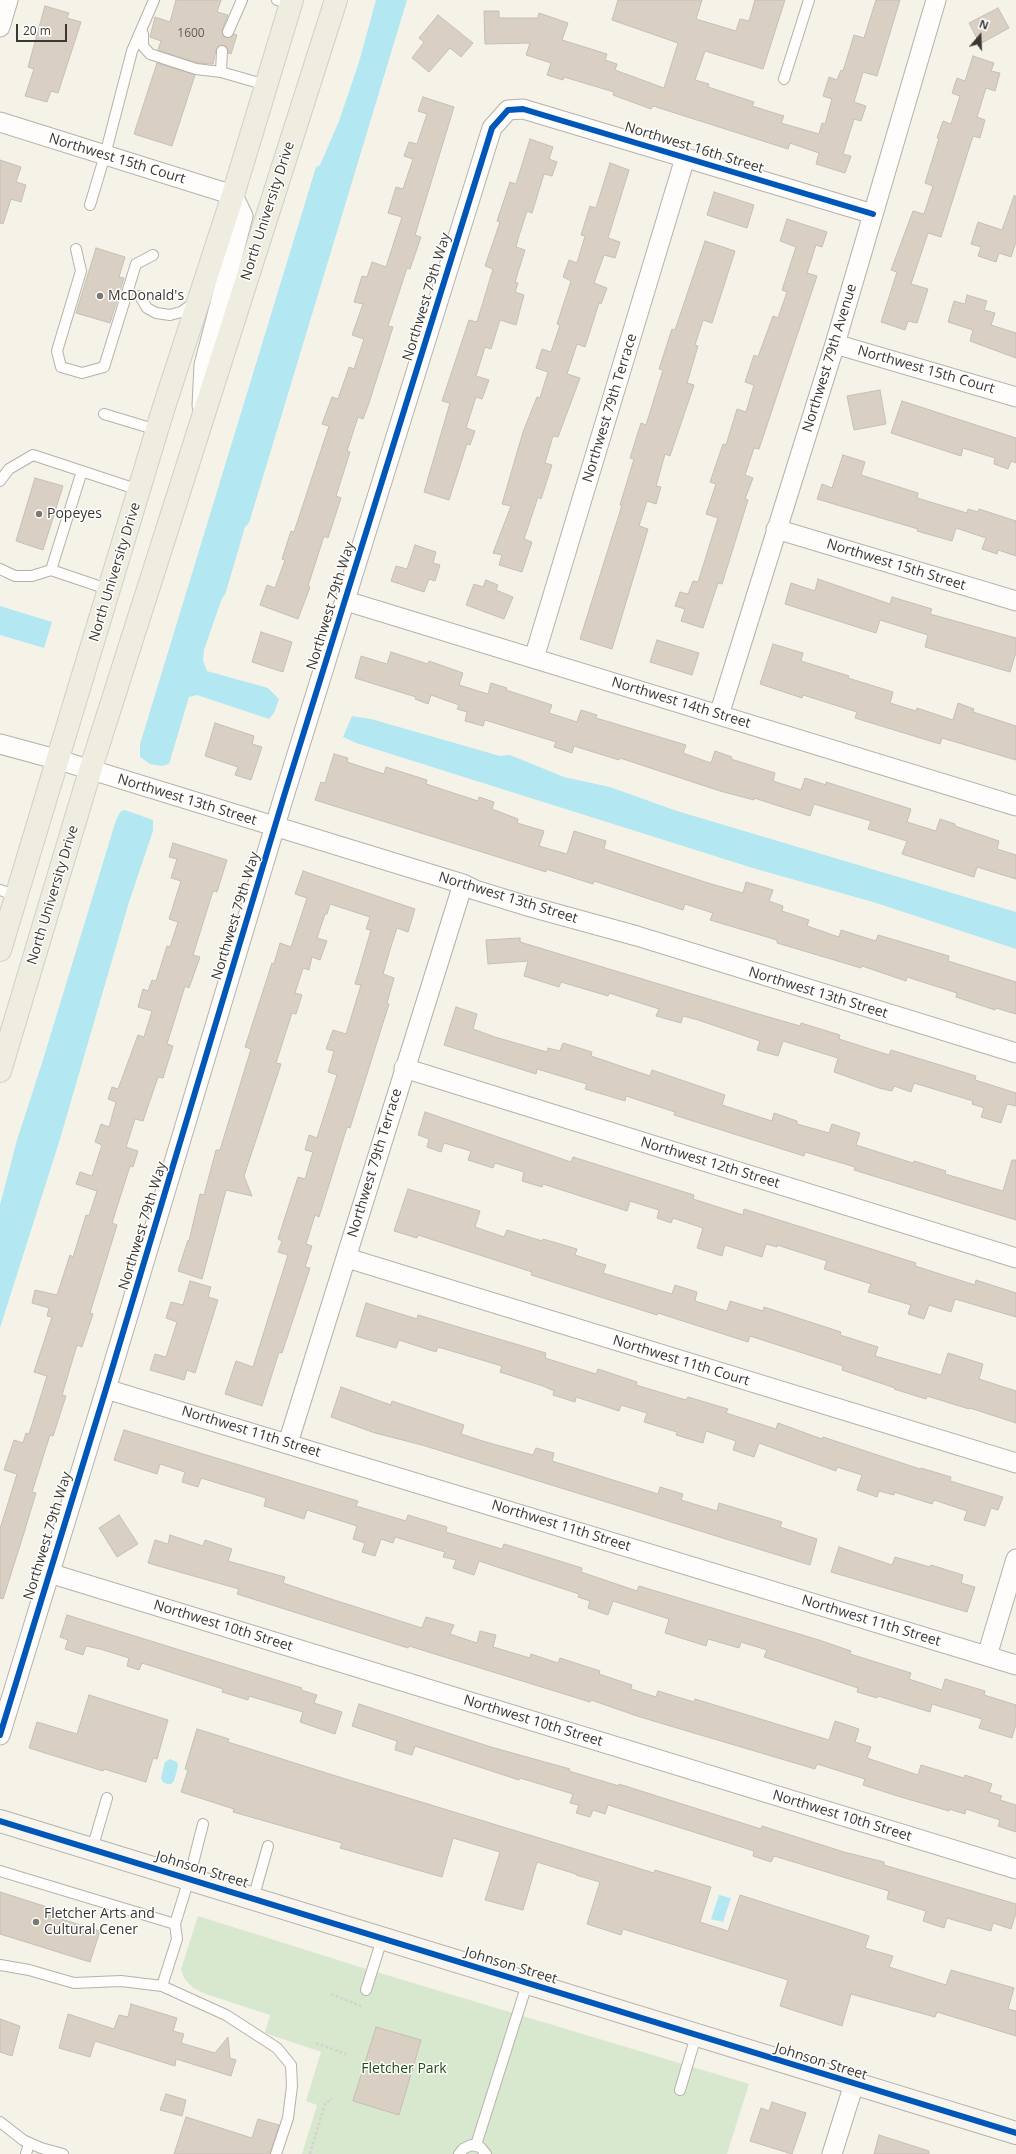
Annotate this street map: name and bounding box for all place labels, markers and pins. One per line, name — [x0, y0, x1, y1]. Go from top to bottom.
place label: McDonald's — [108, 288, 184, 304]
marker: McDonald's — [95, 291, 105, 301]
place label: Popeyes — [47, 506, 102, 522]
marker: Popeyes — [34, 509, 44, 519]
place label: Fletcher Arts and Cultural Cener — [44, 1906, 155, 1938]
marker: Fletcher Arts and Cultural Cener — [31, 1917, 41, 1927]

